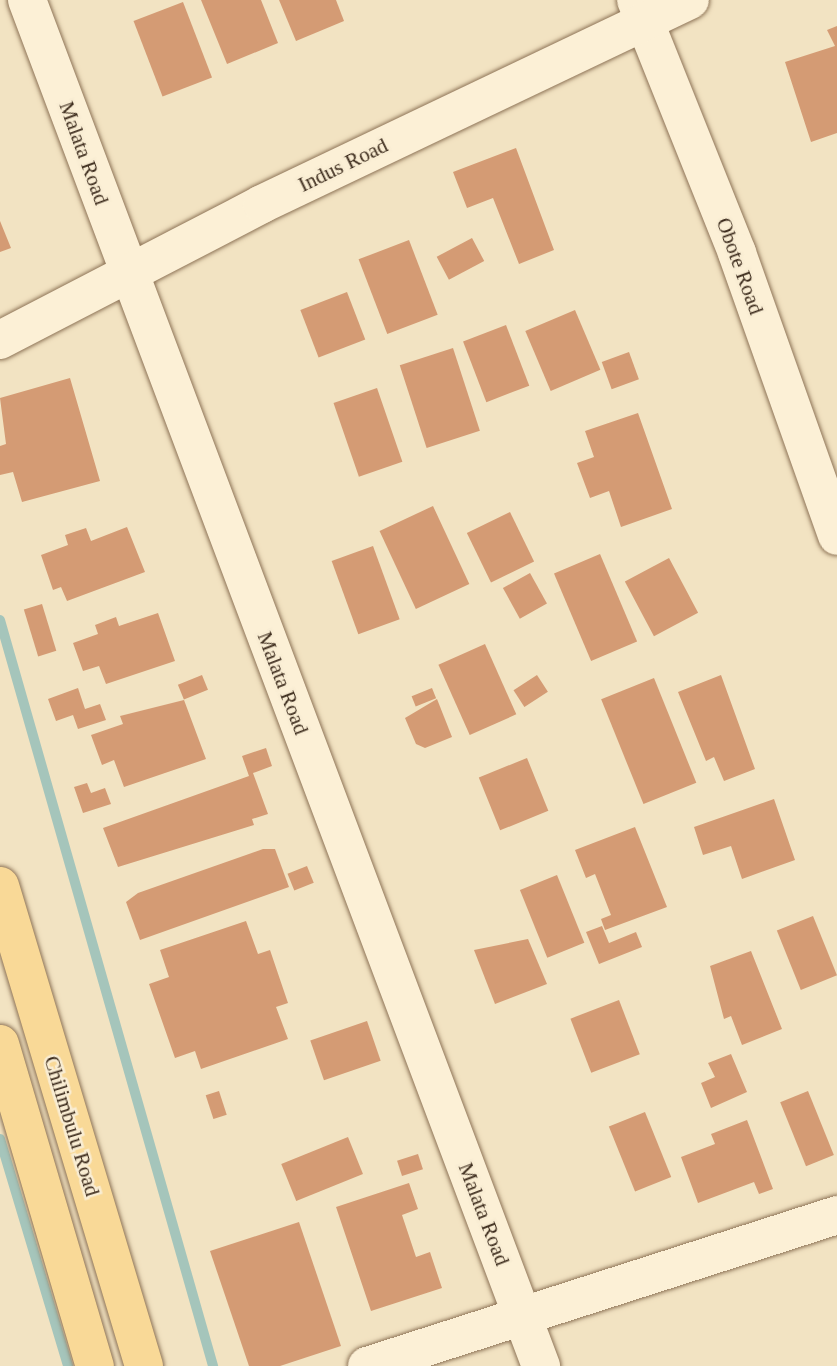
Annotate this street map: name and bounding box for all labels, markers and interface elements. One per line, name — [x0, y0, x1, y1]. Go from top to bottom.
street label: Malata Road — [54, 98, 114, 208]
street label: Indus Road — [294, 133, 392, 197]
street label: Obote Road — [711, 214, 769, 318]
street label: Malata Road — [252, 628, 314, 738]
street label: Chilimbulu Road — [39, 1053, 105, 1199]
street label: Malata Road — [453, 1159, 515, 1269]

